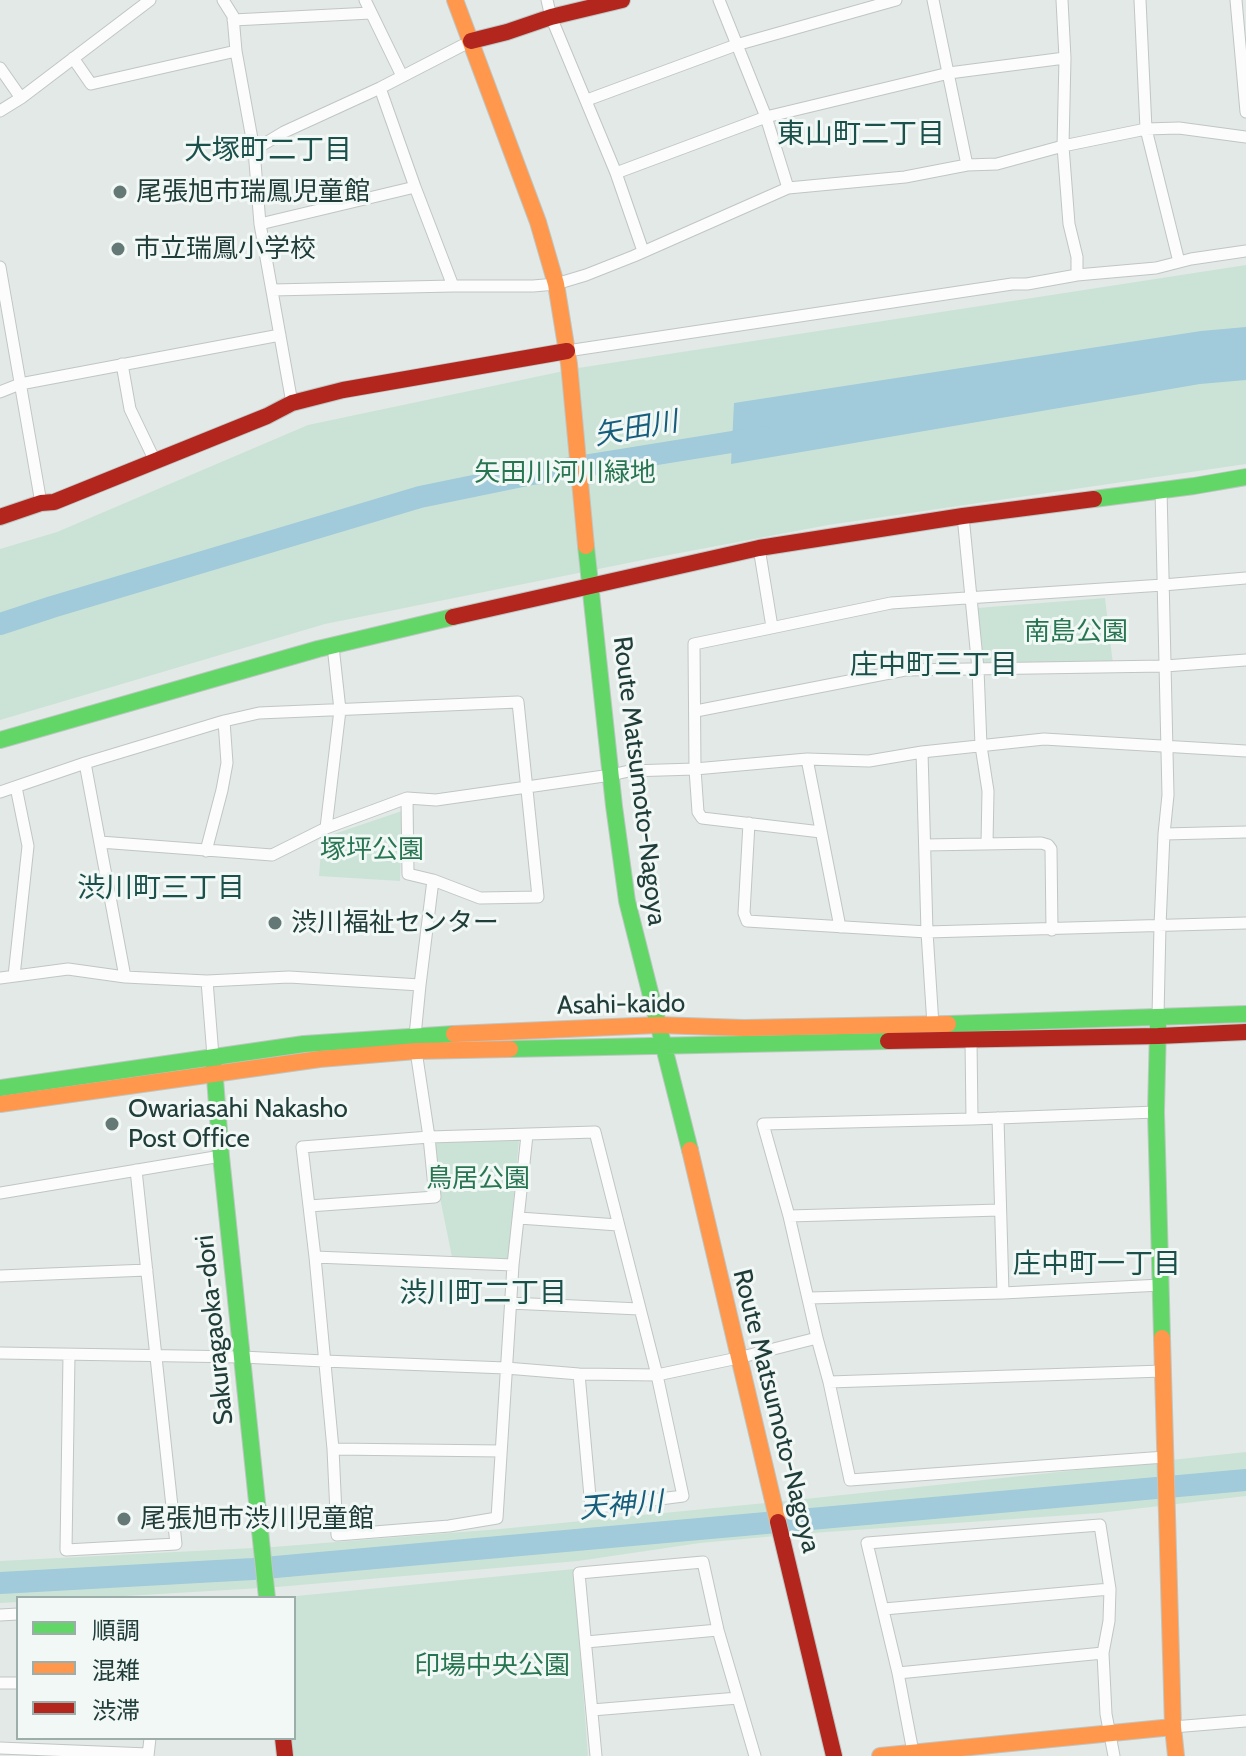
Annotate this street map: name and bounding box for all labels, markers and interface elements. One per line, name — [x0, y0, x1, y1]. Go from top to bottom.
district label: 東山町二丁目 — [777, 118, 945, 152]
district label: 大塚町二丁目 — [184, 134, 352, 168]
place label: 尾張旭市瑞鳳児童館 — [136, 176, 370, 208]
marker: 尾張旭市瑞鳳児童館 — [111, 183, 129, 201]
place label: 市立瑞鳳小学校 — [134, 233, 316, 265]
marker: 市立瑞鳳小学校 — [109, 240, 127, 258]
water label: 矢田川 — [592, 405, 680, 453]
park label: 矢田川河川緑地 — [474, 457, 656, 489]
park label: 南島公園 — [1024, 616, 1128, 648]
street label: Route Matsumoto-Nagoya — [606, 635, 672, 927]
district label: 庄中町三丁目 — [850, 649, 1018, 683]
park label: 塚坪公園 — [320, 834, 424, 866]
district label: 渋川町三丁目 — [77, 872, 245, 906]
place label: 渋川福祉センター — [291, 907, 499, 939]
marker: 渋川福祉センター — [266, 914, 284, 932]
street label: Asahi-kaido — [557, 988, 685, 1022]
place label: Owariasahi Nakasho Post Office — [128, 1093, 348, 1154]
marker: Owariasahi Nakasho Post Office — [103, 1115, 121, 1133]
park label: 鳥居公園 — [426, 1163, 530, 1195]
street label: Sakuragaoka-dori — [190, 1234, 240, 1426]
district label: 庄中町一丁目 — [1013, 1248, 1181, 1282]
street label: Route Matsumoto-Nagoya — [726, 1266, 826, 1556]
district label: 渋川町二丁目 — [399, 1277, 567, 1311]
water label: 天神川 — [578, 1486, 664, 1526]
place label: 尾張旭市渋川児童館 — [140, 1503, 374, 1535]
marker: 尾張旭市渋川児童館 — [115, 1510, 133, 1528]
legend — [16, 1596, 296, 1740]
text: 順調 — [92, 1616, 140, 1645]
park label: 印場中央公園 — [414, 1650, 570, 1682]
text: 混雑 — [92, 1656, 140, 1685]
text: 渋滞 — [92, 1696, 140, 1725]

